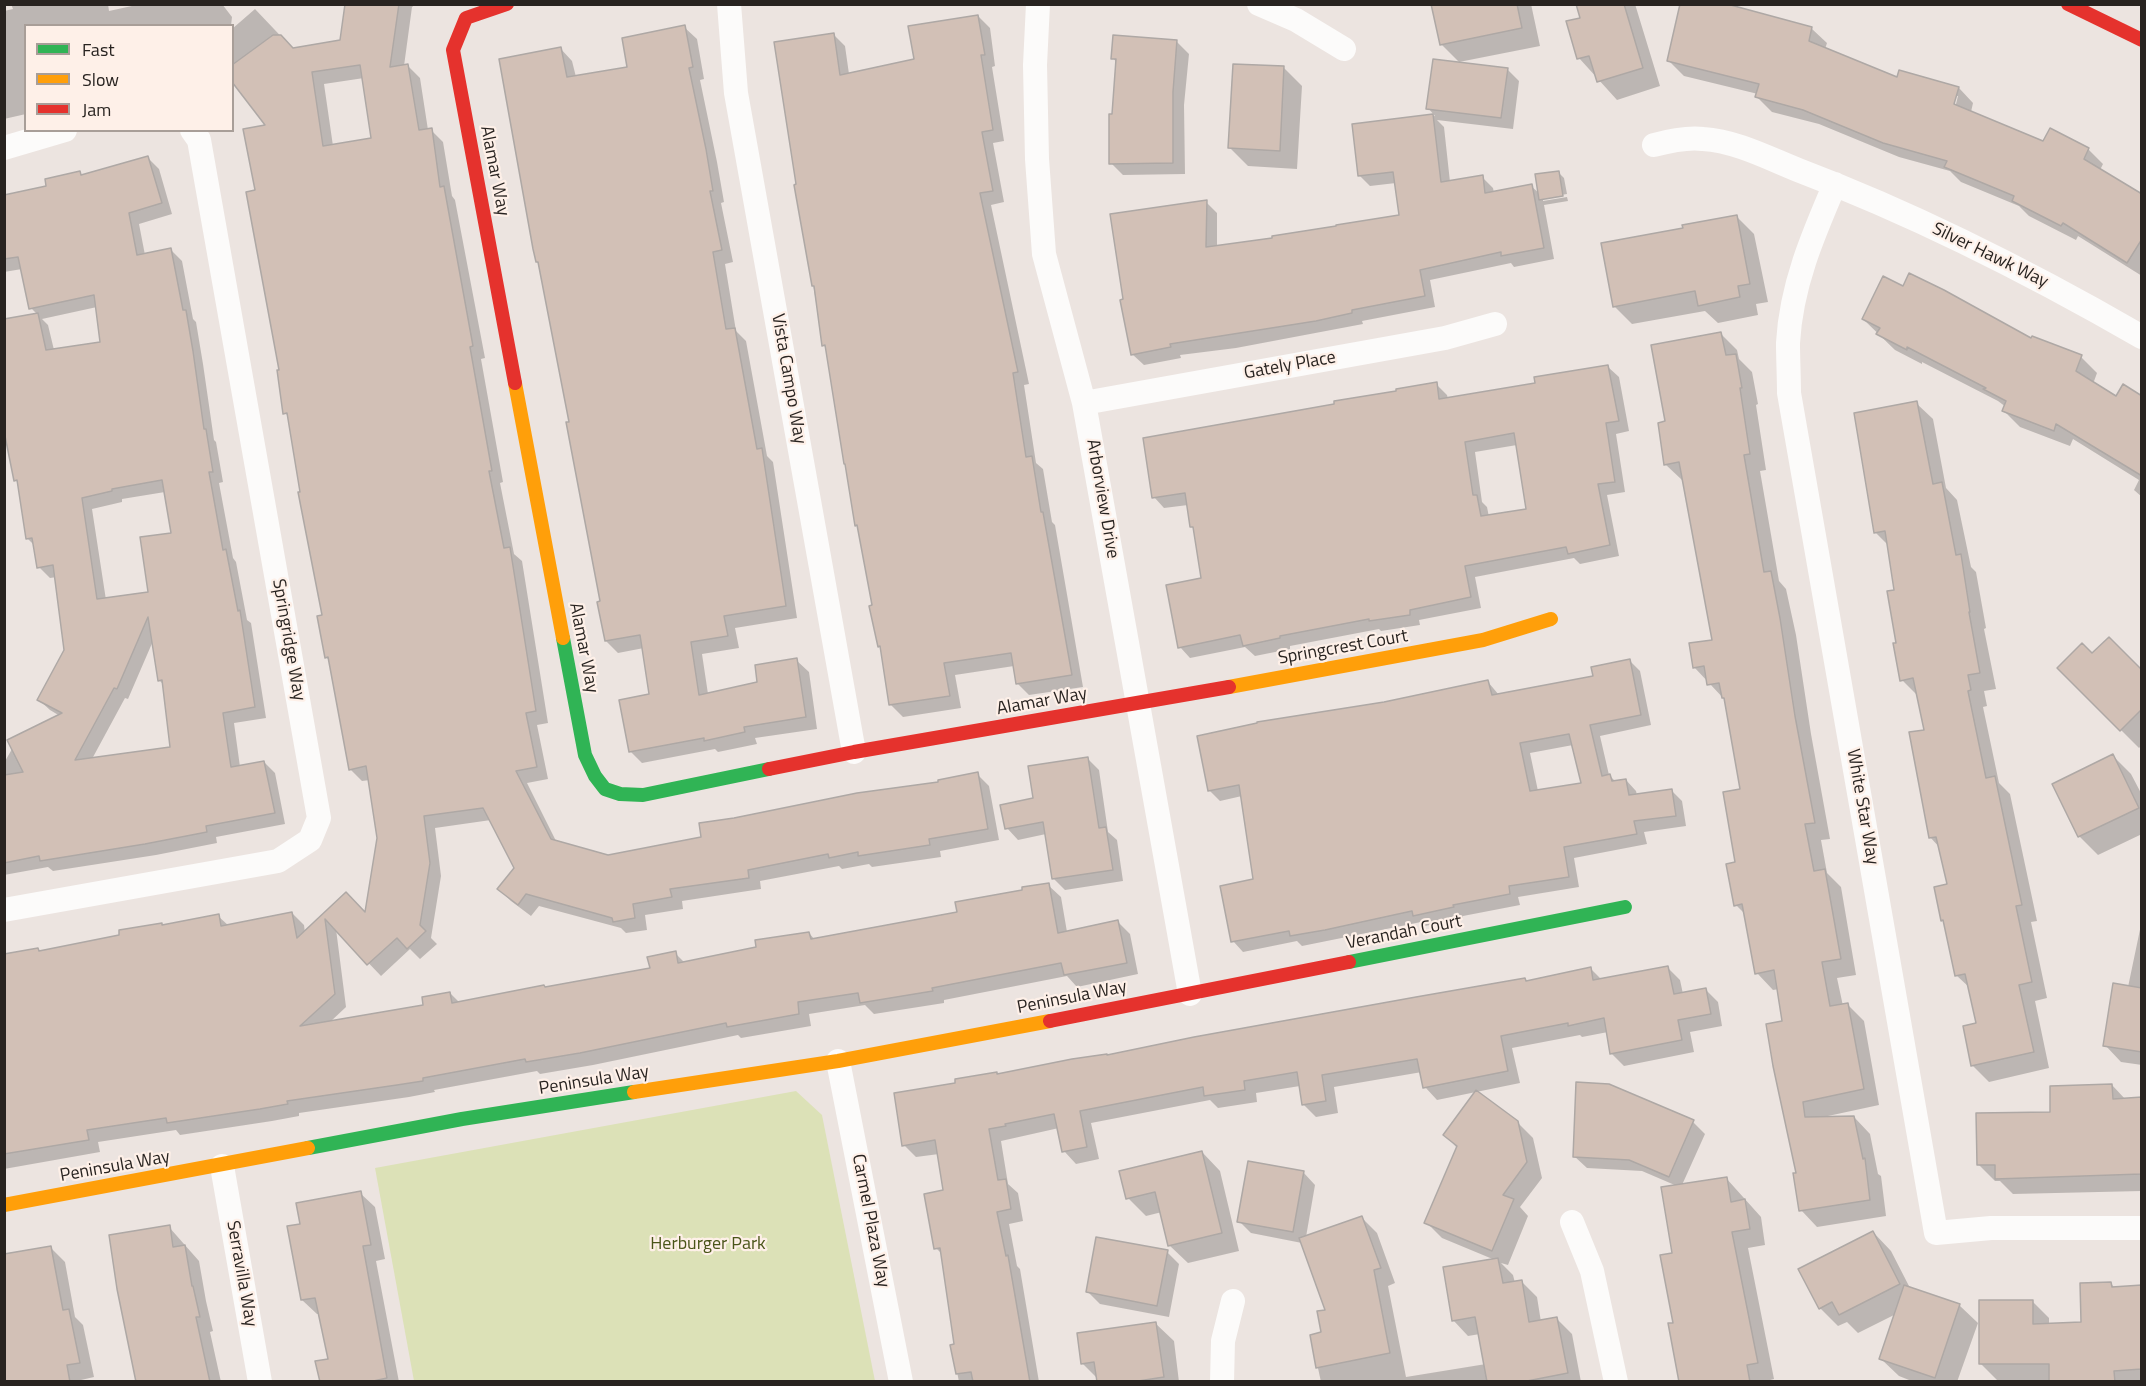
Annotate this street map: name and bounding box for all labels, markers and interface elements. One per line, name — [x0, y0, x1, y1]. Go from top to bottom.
legend — [24, 24, 234, 132]
text: Fast — [82, 36, 115, 63]
text: Slow — [82, 66, 119, 93]
text: Jam — [82, 96, 111, 123]
street label: Alamar Way — [475, 124, 513, 218]
street label: Silver Hawk Way — [1928, 219, 2052, 293]
street label: Vista Campo Way — [766, 312, 810, 446]
street label: Gately Place — [1242, 347, 1338, 385]
street label: Arborview Drive — [1081, 438, 1123, 560]
street label: Springridge Way — [267, 577, 309, 703]
street label: Alamar Way — [564, 601, 602, 695]
street label: Springcrest Court — [1277, 626, 1409, 670]
street label: Alamar Way — [995, 683, 1089, 721]
street label: White Star Way — [1841, 747, 1883, 867]
street label: Verandah Court — [1344, 911, 1464, 955]
street label: Peninsula Way — [1015, 977, 1129, 1019]
street label: Peninsula Way — [537, 1062, 651, 1100]
street label: Peninsula Way — [58, 1147, 172, 1187]
street label: Carmel Plaza Way — [846, 1152, 894, 1290]
street label: Serravilla Way — [221, 1219, 261, 1329]
park label: Herburger Park — [650, 1234, 766, 1256]

